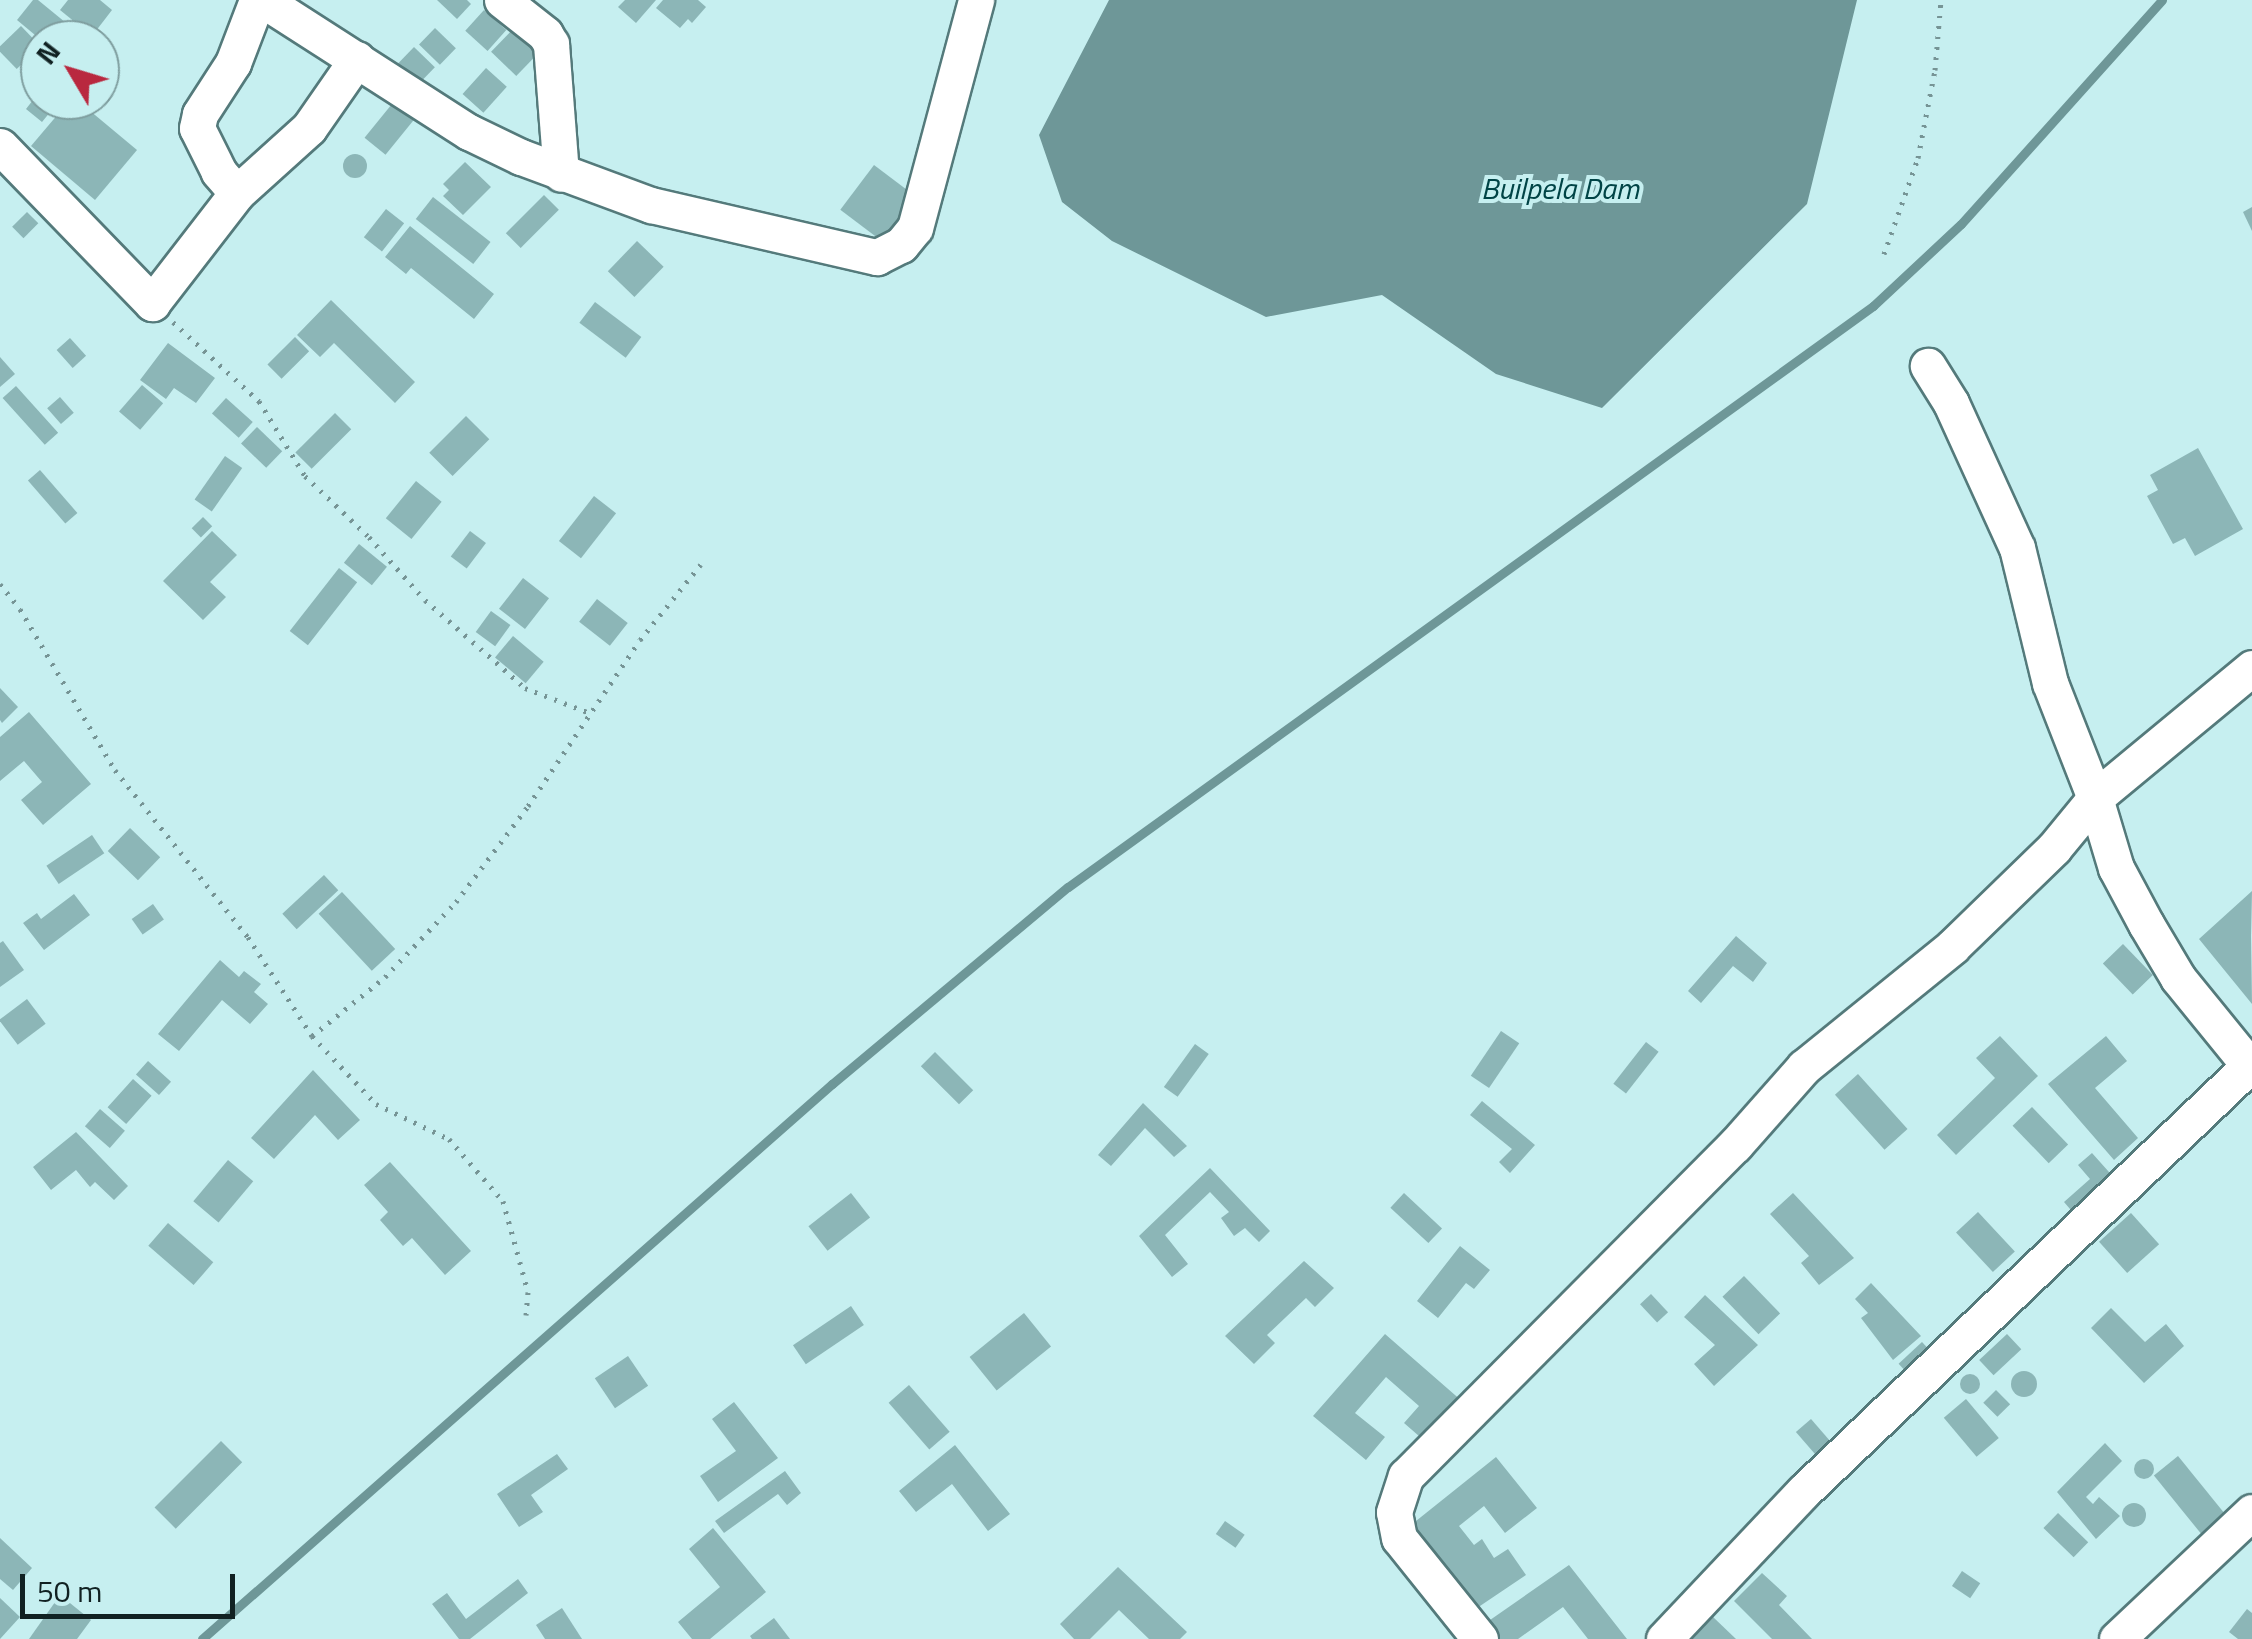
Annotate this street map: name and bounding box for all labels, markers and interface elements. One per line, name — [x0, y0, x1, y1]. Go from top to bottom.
north arrow — [20, 20, 120, 120]
text: N — [25, 32, 70, 73]
water label: Builpela Dam — [1481, 170, 1639, 206]
scale bar — [25, 1554, 240, 1616]
text: 50 m — [37, 1568, 102, 1614]

